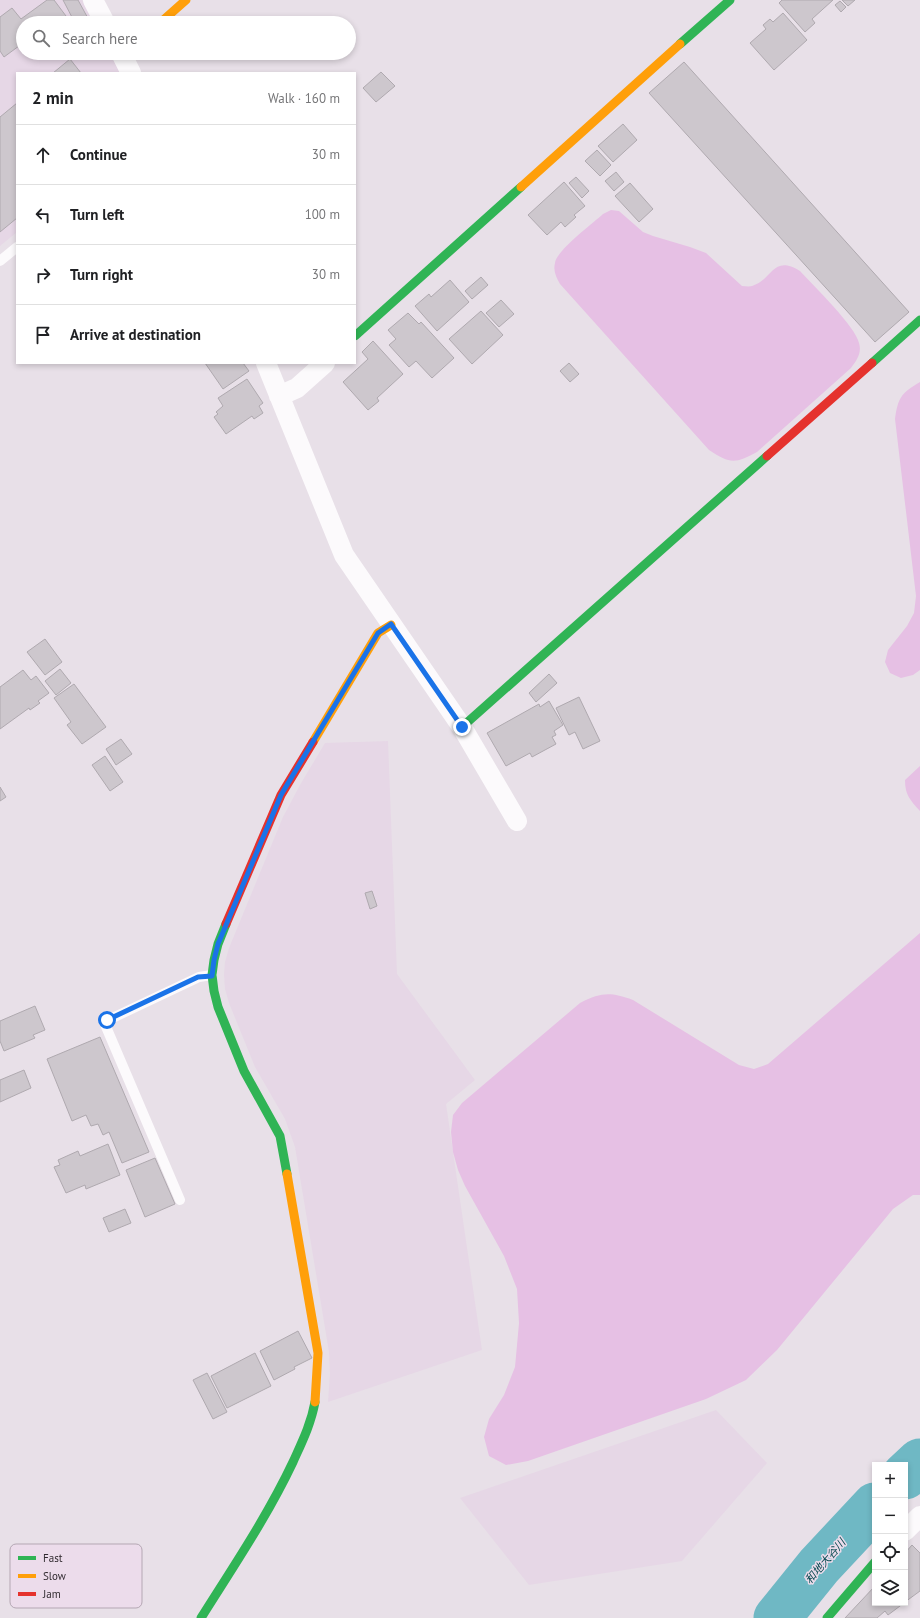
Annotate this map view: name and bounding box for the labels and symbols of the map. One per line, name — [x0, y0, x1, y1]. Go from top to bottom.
route end — [453, 718, 471, 736]
route start — [98, 1011, 116, 1029]
water label: 和地大谷川 — [802, 1535, 849, 1586]
legend — [10, 1544, 142, 1608]
text: Fast — [43, 1551, 63, 1565]
text: Slow — [43, 1569, 66, 1583]
text: Jam — [42, 1587, 61, 1601]

